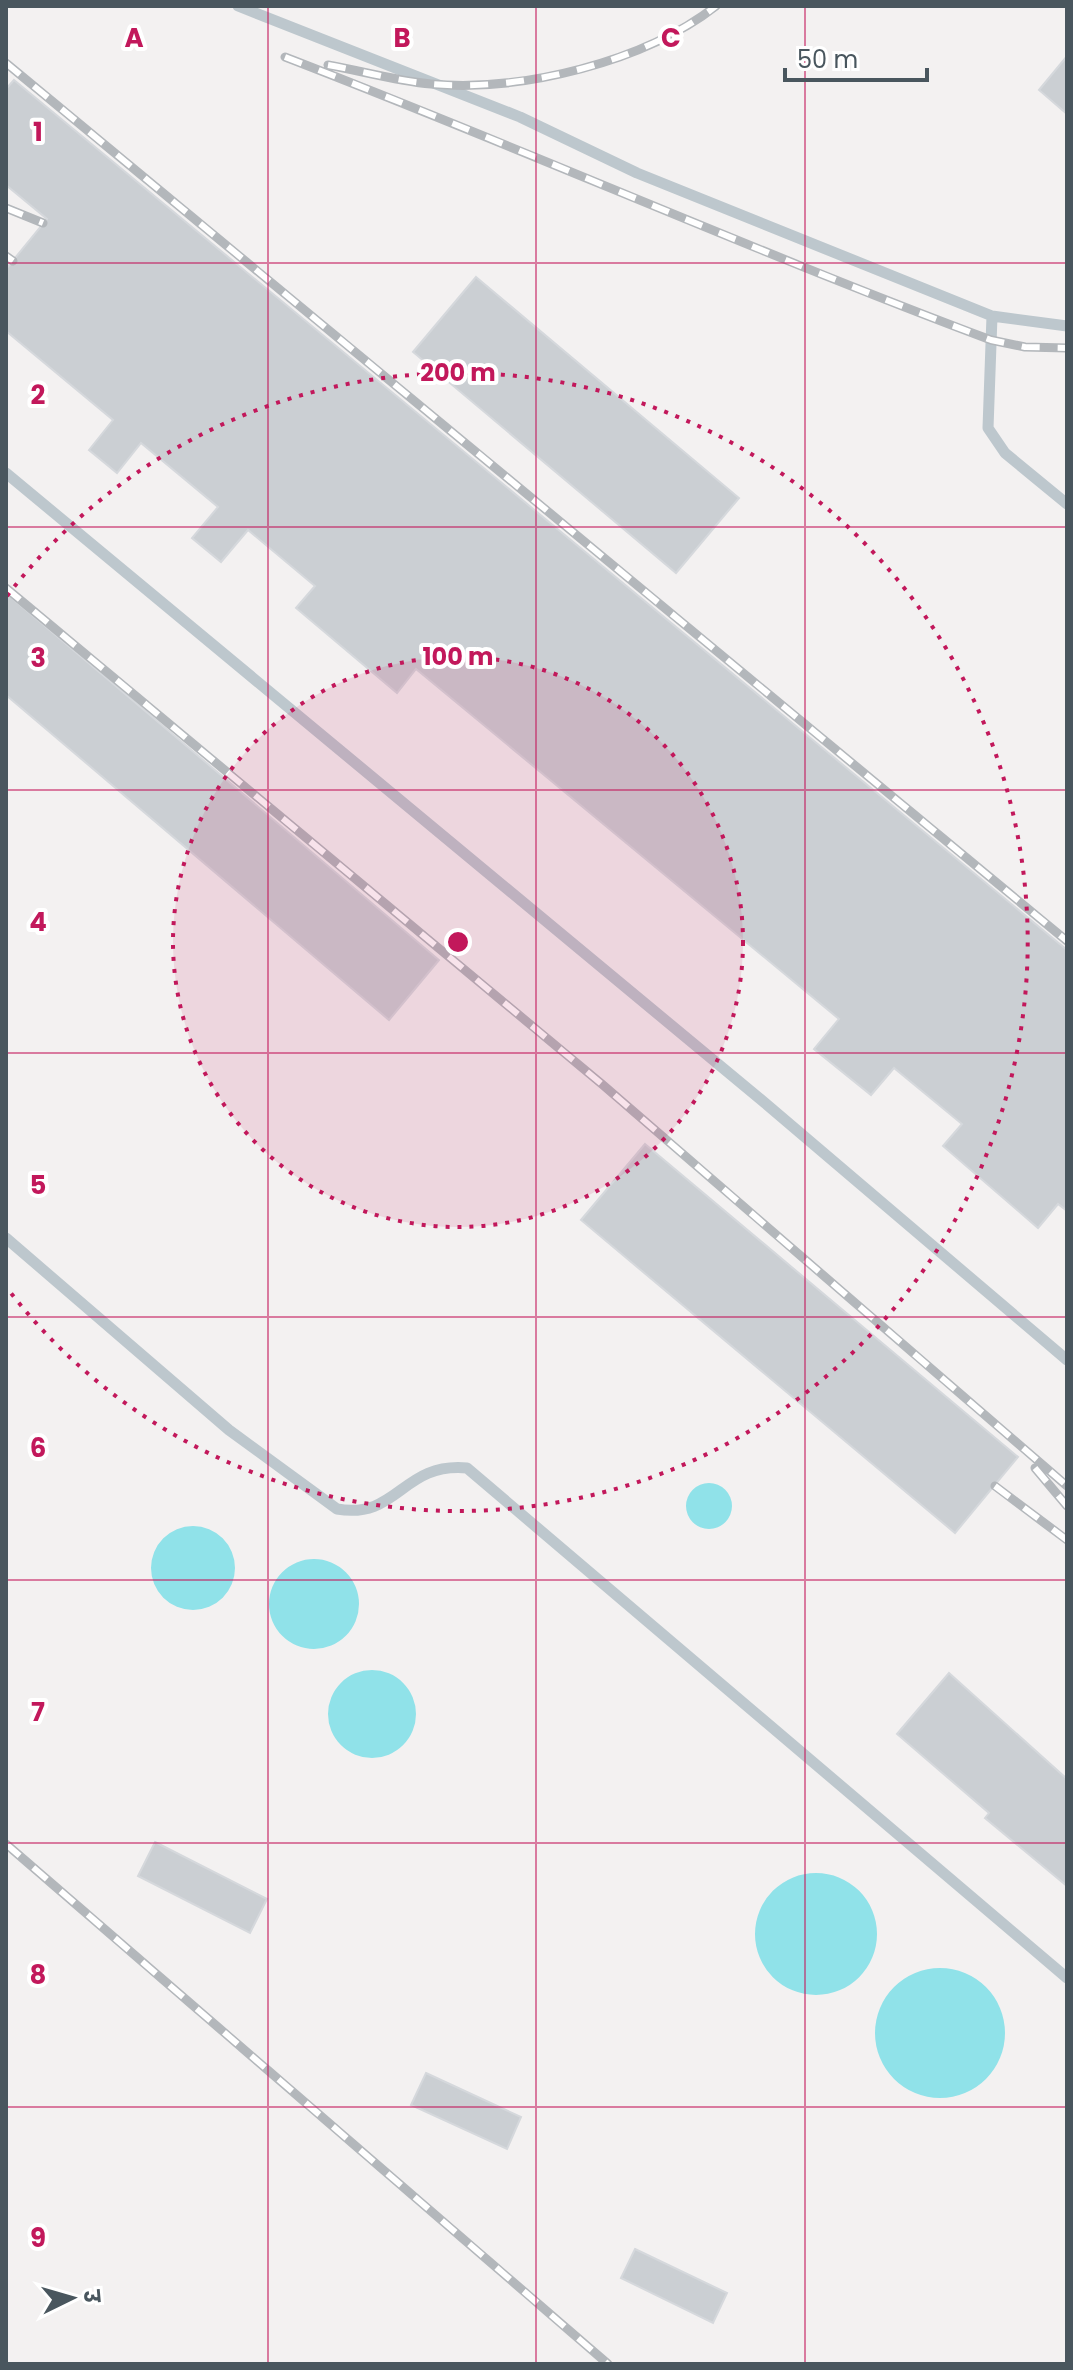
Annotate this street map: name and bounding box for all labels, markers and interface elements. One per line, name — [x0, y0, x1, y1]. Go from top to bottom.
text: A — [124, 20, 144, 56]
text: B — [393, 20, 411, 56]
text: C — [661, 20, 681, 56]
scale bar — [785, 32, 927, 82]
text: 50 m — [797, 43, 858, 76]
text: 1 — [33, 114, 43, 150]
text: 200 m — [420, 356, 496, 389]
text: 2 — [31, 377, 46, 413]
text: 3 — [30, 640, 46, 676]
text: 100 m — [423, 640, 493, 673]
text: 4 — [29, 904, 47, 940]
centre of rings — [444, 928, 472, 956]
text: 5 — [30, 1167, 46, 1203]
text: 6 — [30, 1430, 46, 1466]
text: 7 — [31, 1694, 45, 1730]
text: 8 — [30, 1957, 46, 1993]
text: 9 — [30, 2220, 46, 2256]
north arrow — [32, 2258, 112, 2338]
text: उ — [75, 2288, 107, 2304]

